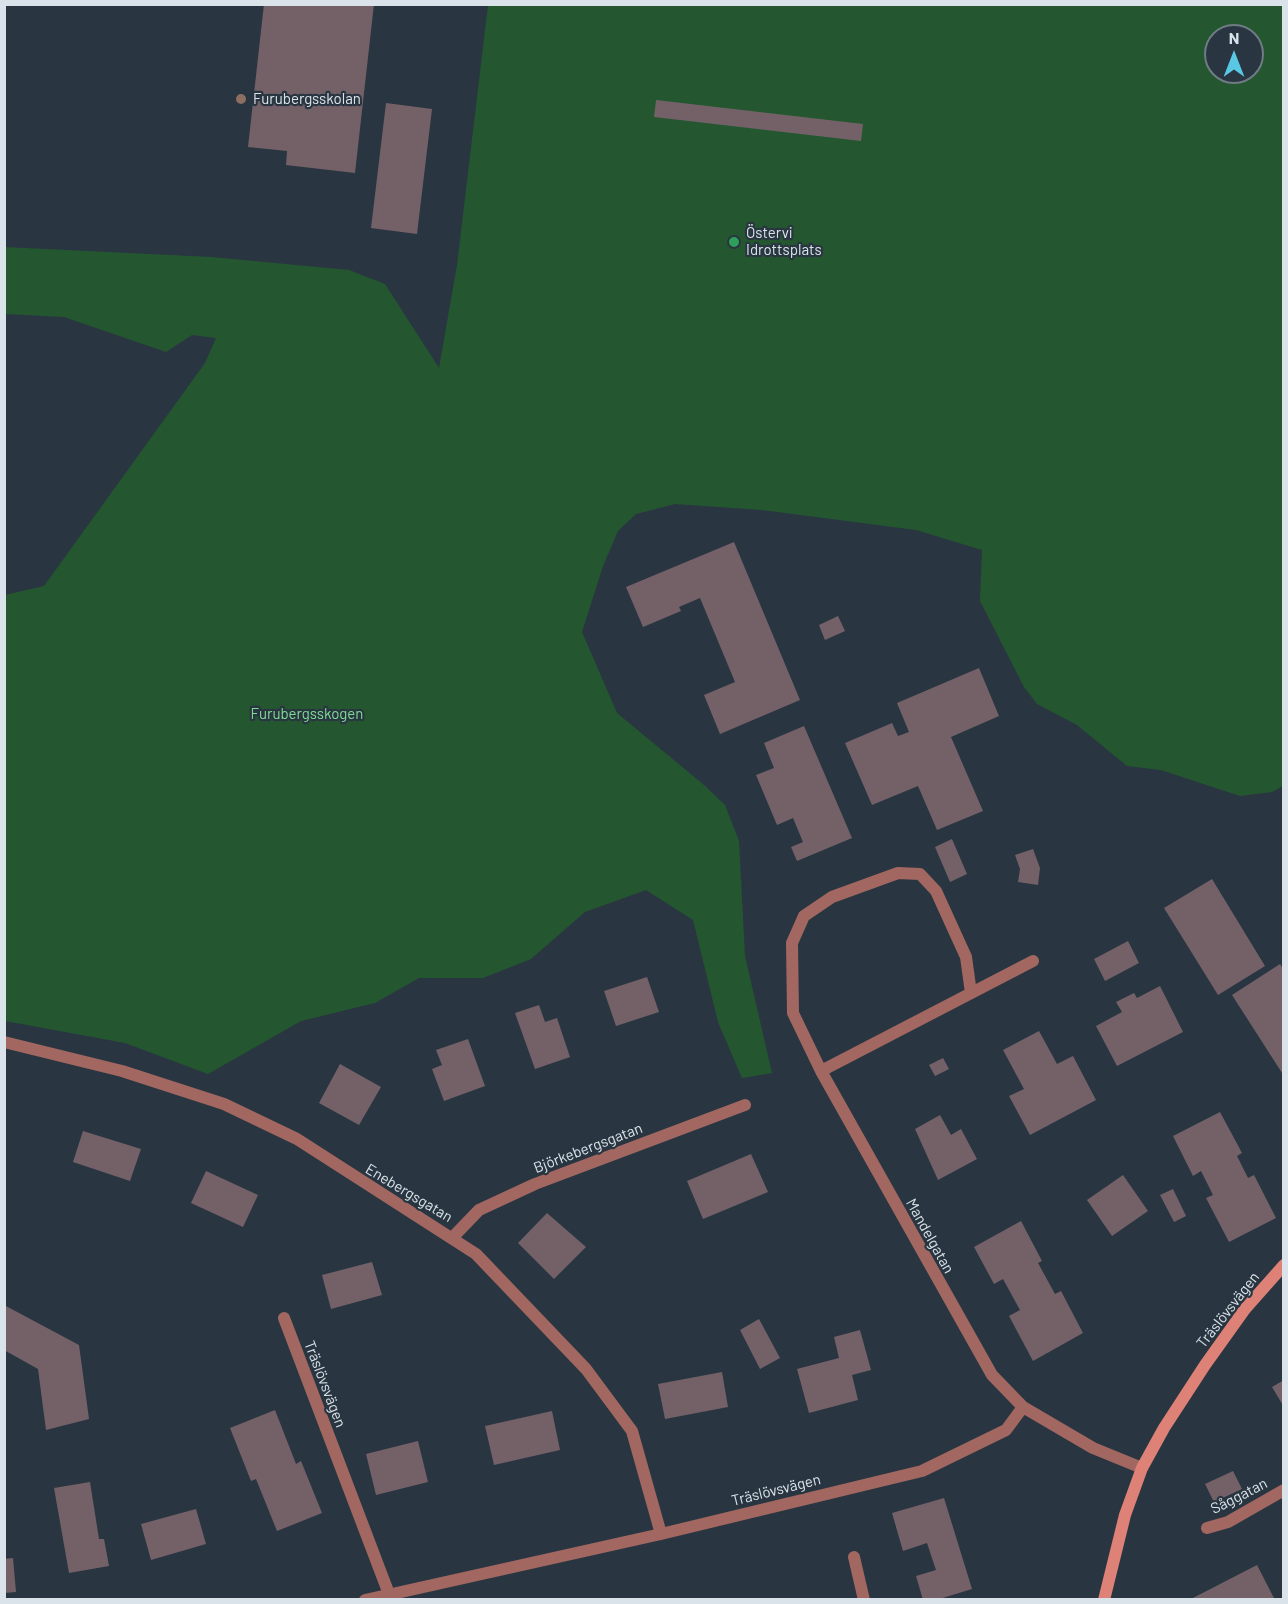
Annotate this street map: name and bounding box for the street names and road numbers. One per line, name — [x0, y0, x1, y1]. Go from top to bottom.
street label: Björkebergsgatan — [531, 1119, 645, 1177]
street label: Enebergsgatan — [362, 1160, 456, 1226]
street label: Mandelgatan — [902, 1195, 958, 1277]
street label: Träslövsvägen — [1193, 1268, 1263, 1352]
street label: Träslövsvägen — [300, 1338, 350, 1430]
street label: Träslövsvägen — [730, 1470, 822, 1510]
street label: Såggatan — [1208, 1474, 1270, 1518]

